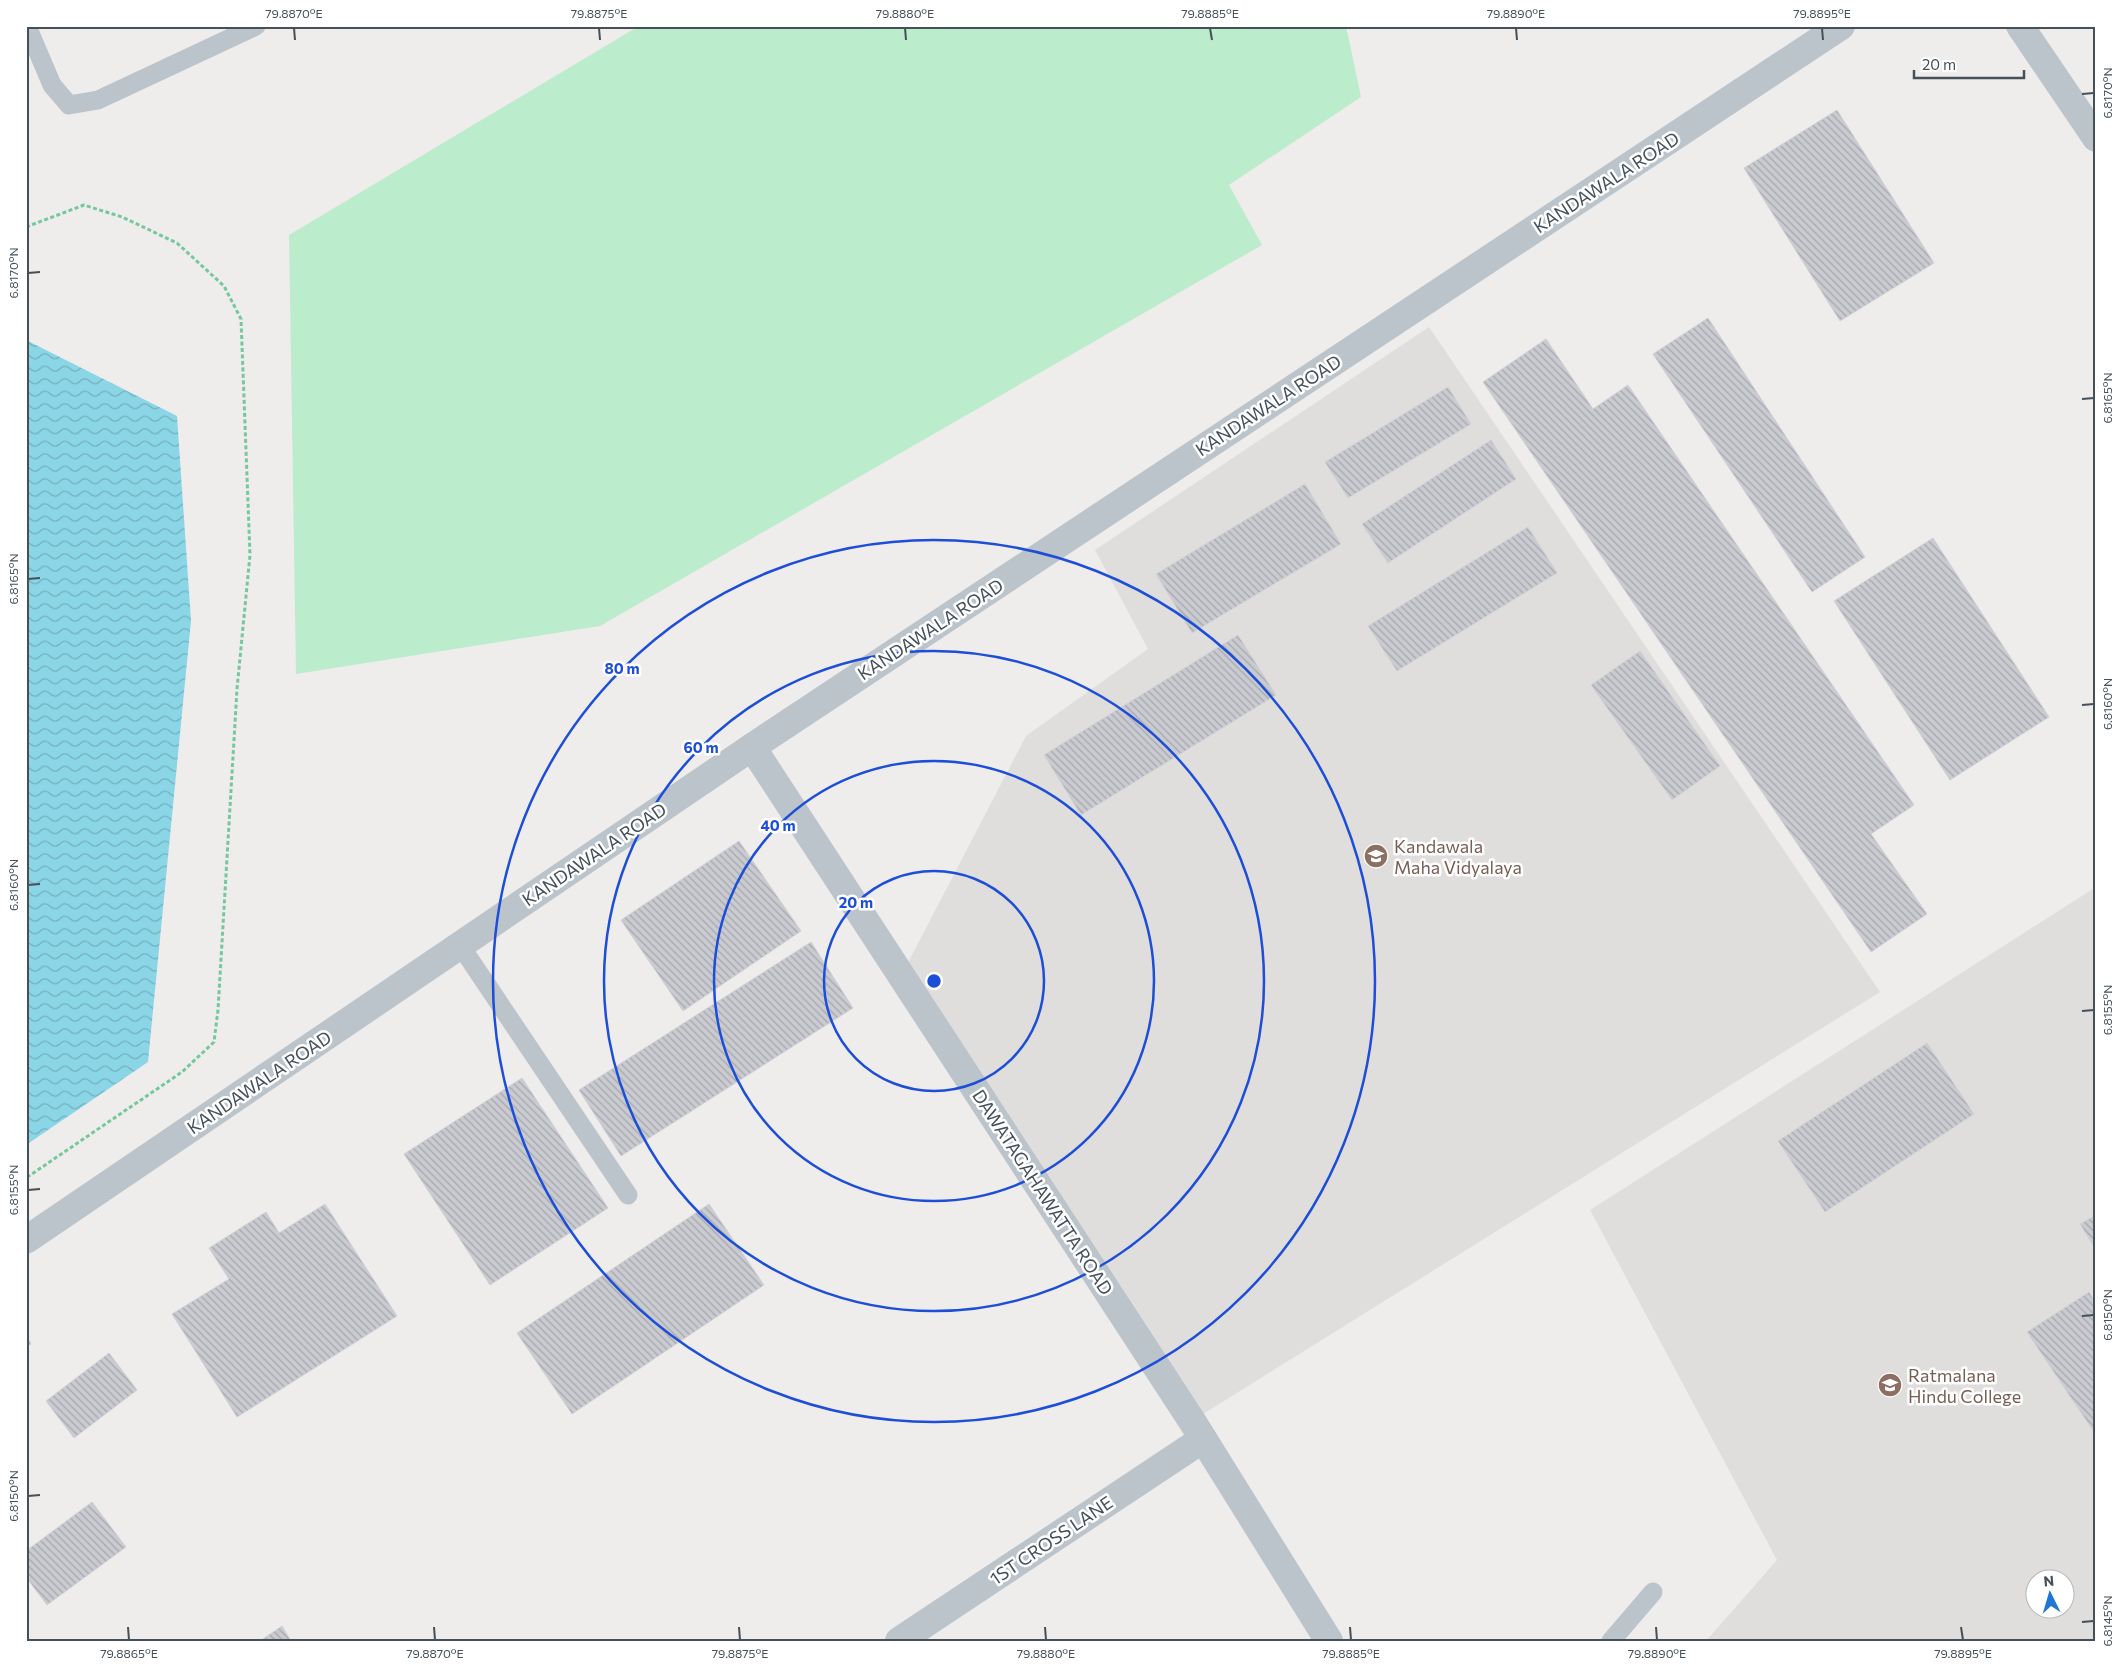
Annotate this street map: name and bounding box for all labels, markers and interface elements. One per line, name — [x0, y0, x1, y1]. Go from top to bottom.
text: 79.8870°E — [265, 6, 323, 20]
text: 79.8875°E — [571, 6, 627, 20]
text: 79.8880°E — [876, 6, 934, 20]
text: 79.8885°E — [1181, 6, 1239, 20]
text: 79.8890°E — [1487, 6, 1545, 20]
text: 79.8895°E — [1793, 6, 1851, 20]
scale bar — [1914, 48, 2024, 80]
text: 20 m — [1922, 55, 1956, 73]
text: 6.8170°N — [2100, 68, 2114, 118]
street label: KANDAWALA ROAD — [1529, 127, 1683, 237]
text: 6.8170°N — [6, 248, 20, 298]
street label: KANDAWALA ROAD — [1191, 350, 1345, 460]
text: 6.8165°N — [2100, 373, 2114, 424]
text: 6.8165°N — [6, 554, 20, 605]
street label: KANDAWALA ROAD — [853, 574, 1007, 684]
text: 80 m — [604, 659, 640, 677]
text: 6.8160°N — [2100, 678, 2114, 730]
text: 60 m — [683, 738, 719, 756]
street label: KANDAWALA ROAD — [518, 798, 670, 910]
text: 40 m — [760, 816, 796, 834]
place label: Kandawala Maha Vidyalaya — [1394, 835, 1522, 878]
school or university icon: Kandawala Maha Vidyalaya — [1363, 843, 1389, 869]
text: 6.8160°N — [6, 859, 20, 911]
text: 20 m — [839, 893, 873, 911]
centre of rings — [925, 972, 943, 990]
text: 6.8155°N — [2100, 985, 2114, 1035]
street label: KANDAWALA ROAD — [183, 1026, 335, 1138]
street label: DAWATAGAHAWATTA ROAD — [968, 1085, 1118, 1299]
text: 6.8155°N — [6, 1165, 20, 1215]
text: 6.8150°N — [2100, 1289, 2114, 1341]
place label: Ratmalana Hindu College — [1908, 1364, 2021, 1407]
school or university icon: Ratmalana Hindu College — [1877, 1372, 1903, 1398]
text: 6.8150°N — [6, 1470, 20, 1522]
street label: 1ST CROSS LANE — [985, 1491, 1117, 1589]
north arrow — [2024, 1570, 2074, 1620]
text: N — [2043, 1572, 2055, 1589]
text: 6.8145°N — [2100, 1596, 2114, 1646]
text: 79.8865°E — [100, 1646, 158, 1660]
text: 79.8870°E — [406, 1646, 464, 1660]
text: 79.8875°E — [712, 1646, 768, 1660]
text: 79.8880°E — [1017, 1646, 1075, 1660]
text: 79.8885°E — [1322, 1646, 1380, 1660]
text: 79.8890°E — [1628, 1646, 1686, 1660]
text: 79.8895°E — [1934, 1646, 1992, 1660]

